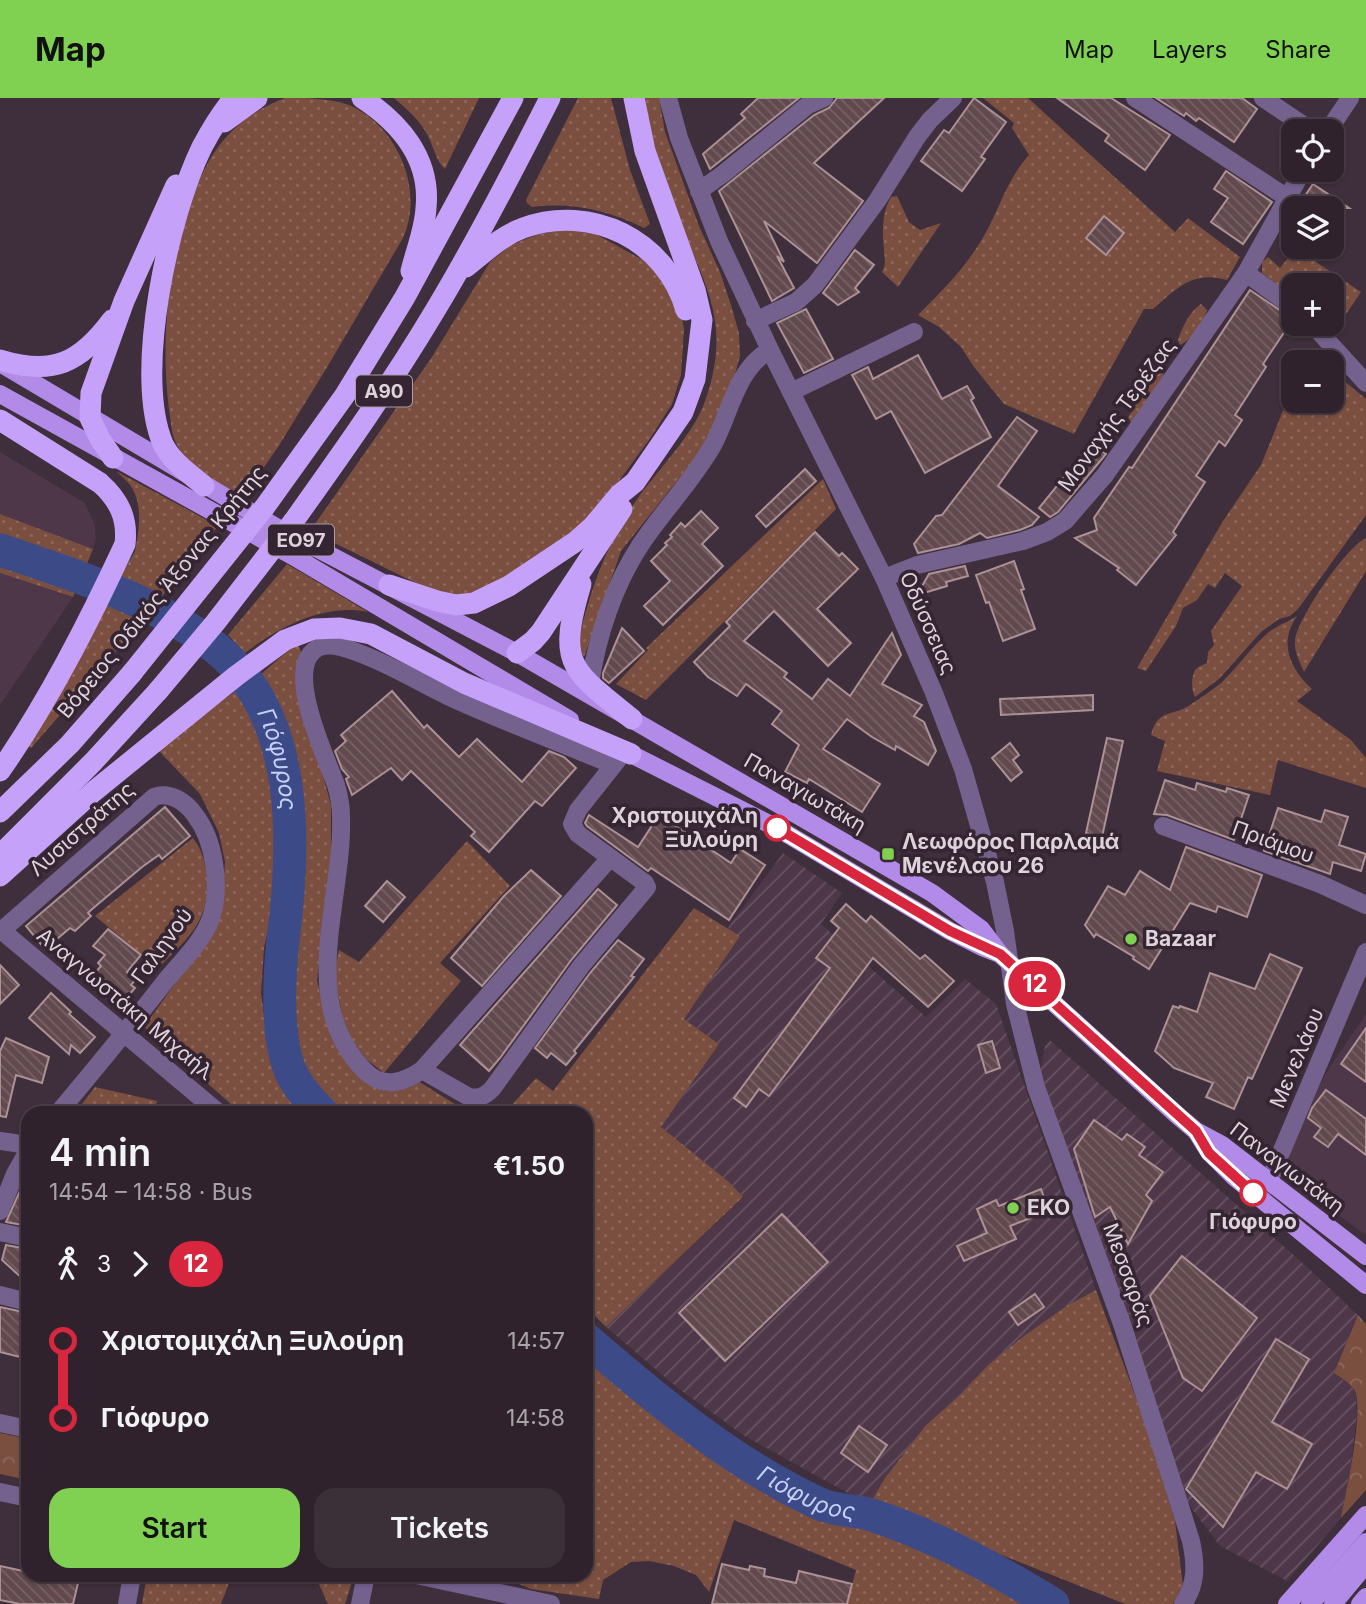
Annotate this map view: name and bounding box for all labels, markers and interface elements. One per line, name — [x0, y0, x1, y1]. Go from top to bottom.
text: Map — [35, 29, 106, 69]
text: Map — [1064, 35, 1114, 64]
text: Layers — [1152, 35, 1227, 64]
text: Share — [1265, 35, 1331, 64]
map controls — [1281, 119, 1344, 413]
button: locate — [1281, 119, 1344, 182]
button: layers — [1281, 196, 1344, 259]
button: + — [1281, 273, 1344, 336]
street label: Μοναχής Τερέζας — [1053, 333, 1181, 496]
button: − — [1281, 350, 1344, 413]
road number: Α90 — [356, 376, 412, 406]
street label: Βόρειος Οδικός Άξονας Κρήτης — [52, 460, 271, 723]
road number: ΕΟ97 — [268, 524, 334, 556]
street label: Οδύσσειας — [895, 568, 962, 678]
water label: Γιόφυρος — [251, 703, 303, 811]
street label: Παναγιωτάκη — [740, 748, 871, 838]
street label: Λυσιστράτης — [24, 776, 139, 881]
place label: Χριστομιχάλη Ξυλούρη — [611, 803, 758, 852]
marker: Χριστομιχάλη Ξυλούρη — [764, 815, 790, 841]
street label: Πριάμου — [1229, 815, 1318, 868]
place label: Λεωφόρος Παρλαμά Μενέλαου 26 — [902, 829, 1119, 878]
marker: Λεωφόρος Παρλαμά Μενέλαου 26 — [880, 846, 896, 862]
street label: Γαληνού — [126, 903, 197, 988]
street label: Αναγνωστάκη Μιχαήλ — [32, 922, 219, 1085]
place label: Bazaar — [1145, 926, 1216, 951]
marker: Bazaar — [1123, 931, 1139, 947]
line badge: 12 — [1004, 961, 1066, 1007]
text: 12 — [1022, 969, 1048, 998]
street label: Μενελάου — [1264, 1004, 1329, 1112]
street label: Παναγιωτάκη — [1225, 1116, 1349, 1219]
text: 4 min — [49, 1129, 151, 1175]
text: €1.50 — [493, 1150, 565, 1181]
text: 14:54 – 14:58 · Bus — [49, 1178, 253, 1206]
marker: Γιόφυρο — [1240, 1180, 1266, 1206]
place label: ΕΚΟ — [1027, 1195, 1070, 1220]
marker: ΕΚΟ — [1005, 1200, 1021, 1216]
place label: Γιόφυρο — [1209, 1209, 1297, 1234]
street label: Μεσσαράς — [1098, 1220, 1159, 1330]
icon: walk — [49, 1245, 87, 1283]
icon: forward — [121, 1245, 159, 1283]
text: 12 — [183, 1249, 209, 1278]
text: 3 — [97, 1250, 111, 1278]
text: Χριστομιχάλη Ξυλούρη — [101, 1325, 404, 1356]
text: 14:57 — [507, 1327, 565, 1355]
text: Γιόφυρο — [101, 1402, 209, 1433]
text: 14:58 — [506, 1404, 565, 1432]
water label: Γιόφυρος — [752, 1460, 857, 1525]
button: Start — [49, 1488, 300, 1568]
button: Tickets — [314, 1488, 565, 1568]

